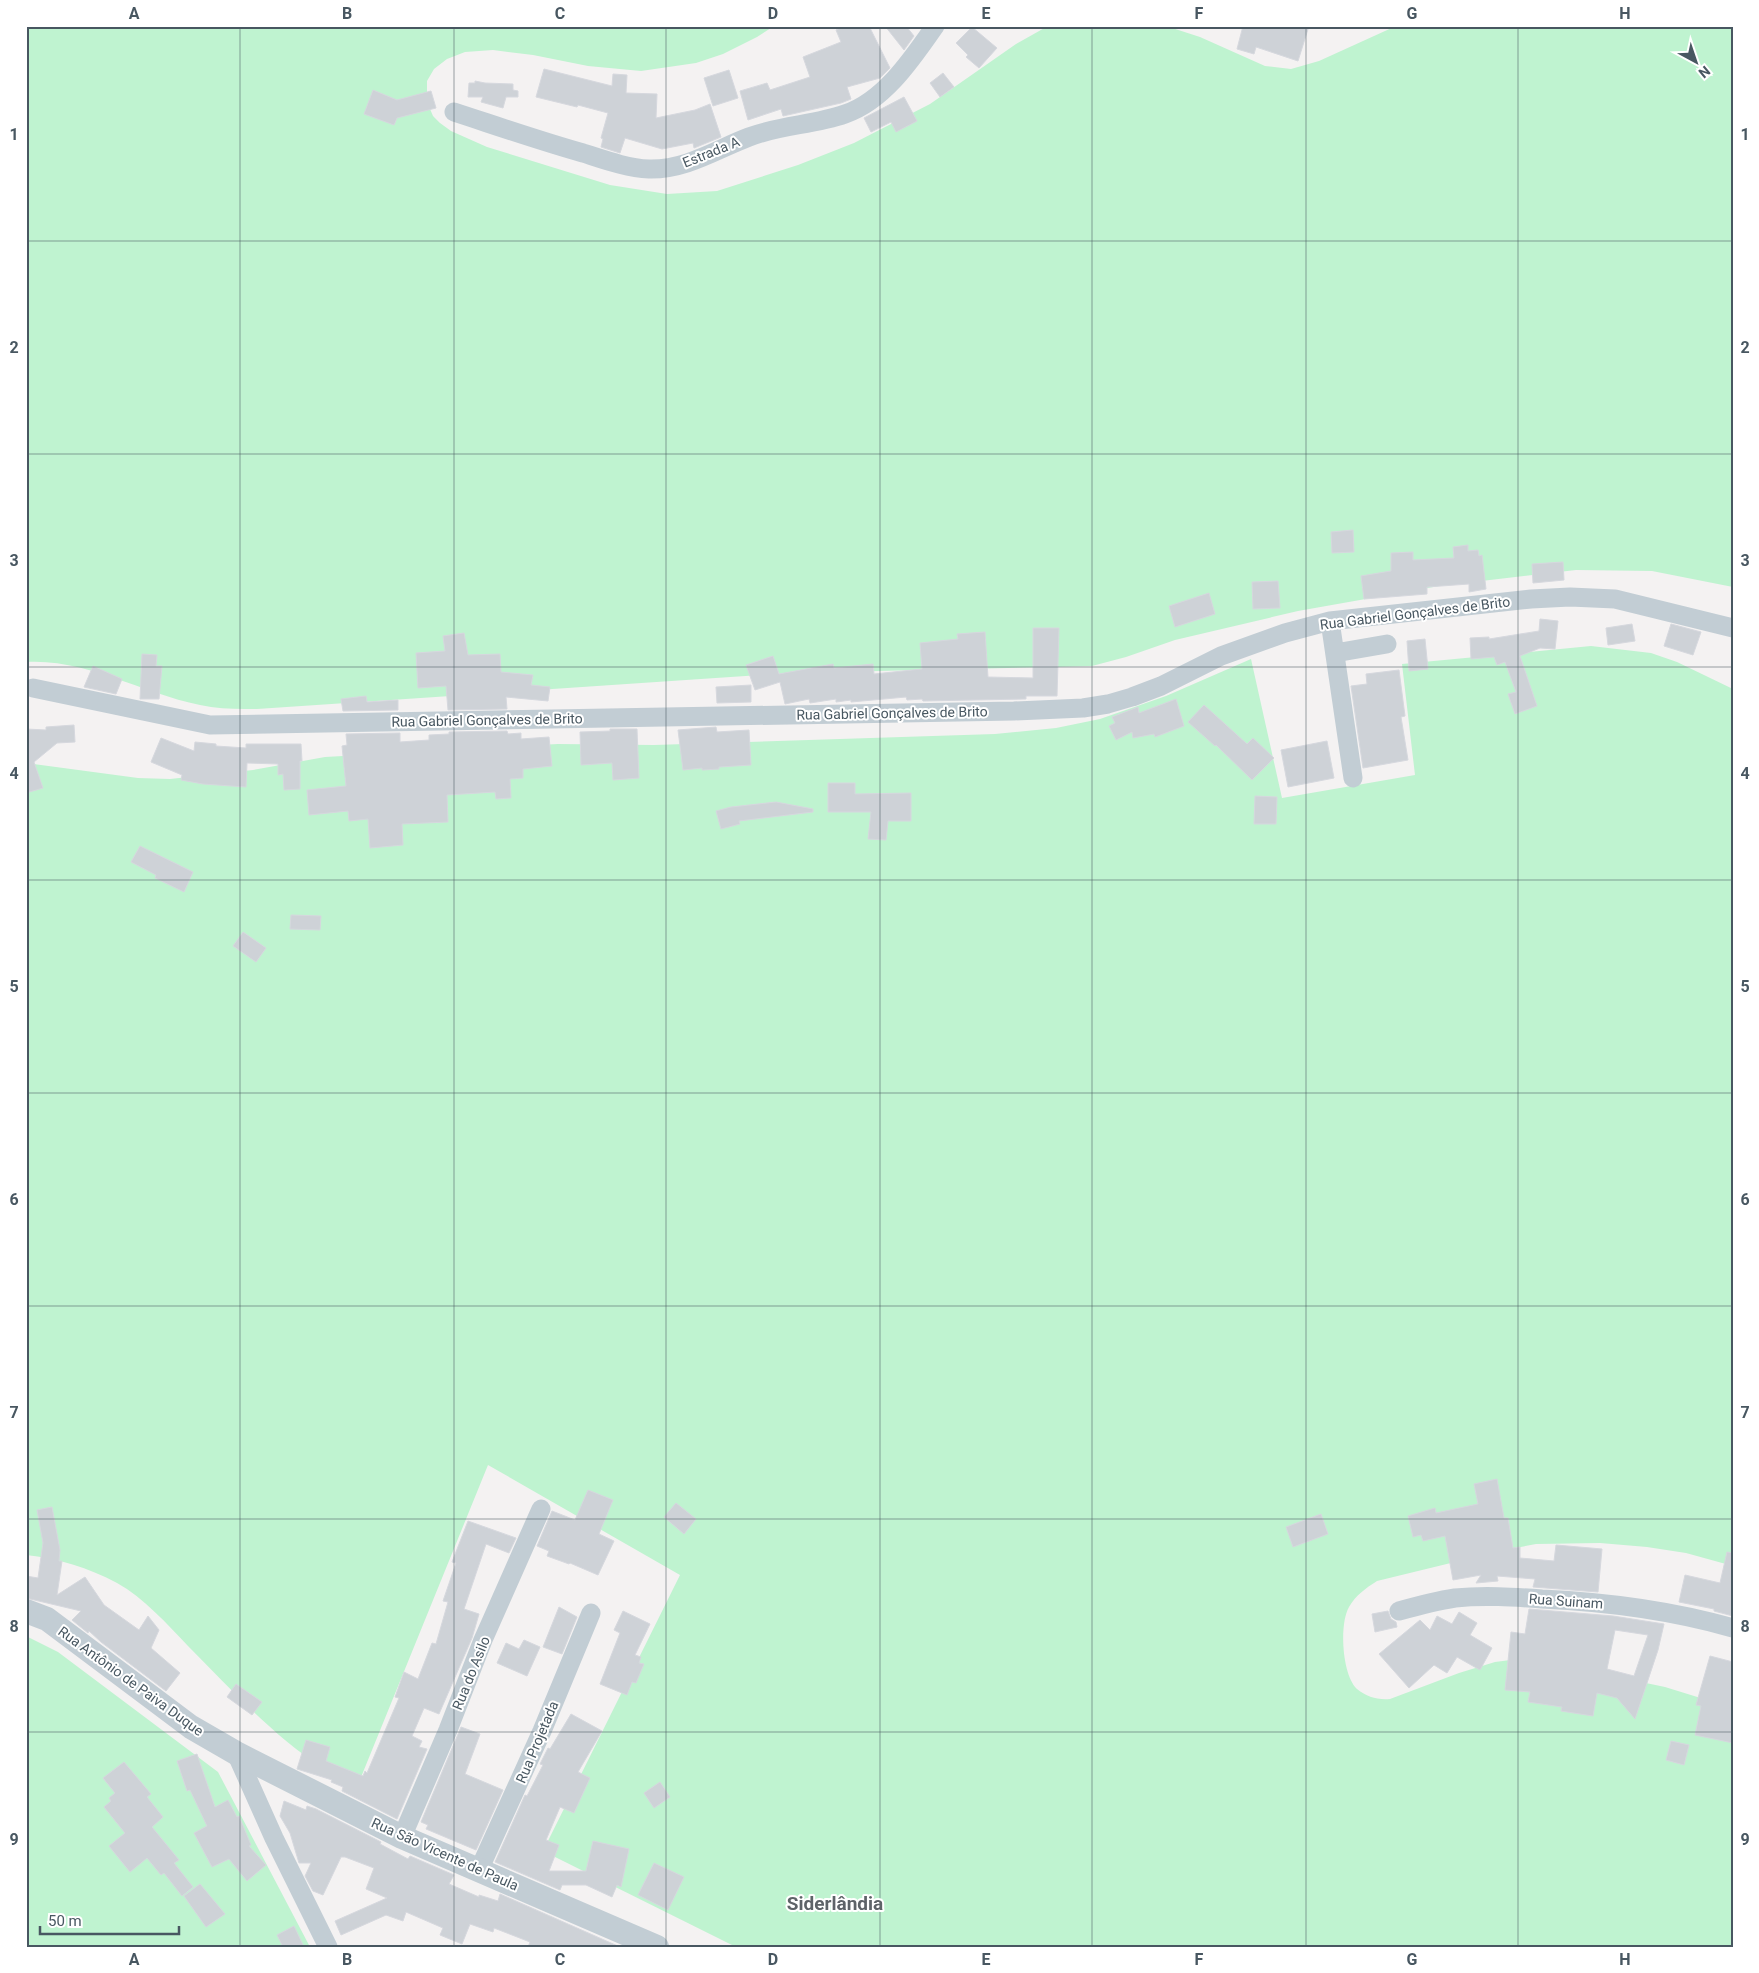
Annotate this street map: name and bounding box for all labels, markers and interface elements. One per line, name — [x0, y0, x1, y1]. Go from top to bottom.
text: A — [129, 4, 140, 23]
text: B — [342, 4, 352, 23]
text: C — [555, 4, 565, 23]
text: D — [768, 4, 778, 23]
text: E — [982, 4, 991, 23]
text: F — [1195, 4, 1204, 23]
text: G — [1407, 4, 1418, 23]
text: H — [1619, 4, 1631, 23]
north arrow — [1672, 38, 1722, 88]
text: N — [1695, 63, 1713, 81]
text: 1 — [9, 125, 19, 144]
text: 1 — [1740, 125, 1750, 144]
street label: Estrada A — [680, 133, 742, 171]
text: 2 — [9, 338, 19, 357]
text: 2 — [1740, 338, 1750, 357]
text: 3 — [9, 551, 19, 570]
text: 3 — [1740, 551, 1750, 570]
street label: Rua Gabriel Gonçalves de Brito — [1319, 593, 1511, 633]
street label: Rua Gabriel Gonçalves de Brito — [796, 703, 988, 723]
street label: Rua Gabriel Gonçalves de Brito — [391, 710, 583, 730]
text: 4 — [9, 764, 19, 783]
text: 4 — [1740, 764, 1750, 783]
text: 5 — [9, 977, 19, 996]
text: 5 — [1740, 977, 1750, 996]
text: 6 — [9, 1190, 19, 1209]
text: 6 — [1740, 1190, 1750, 1209]
text: 7 — [9, 1403, 19, 1422]
text: 7 — [1740, 1403, 1750, 1422]
street label: Rua Suinam — [1528, 1590, 1604, 1612]
text: 8 — [9, 1617, 19, 1636]
text: 8 — [1740, 1617, 1750, 1636]
street label: Rua Antônio de Paiva Duque — [55, 1623, 207, 1739]
street label: Rua do Asilo — [449, 1634, 493, 1712]
street label: Rua Projetada — [513, 1699, 561, 1785]
street label: Rua São Vicente de Paula — [369, 1814, 521, 1894]
text: 9 — [9, 1830, 19, 1849]
text: 9 — [1740, 1830, 1750, 1849]
district label: Siderlândia — [787, 1892, 883, 1915]
scale bar — [40, 1903, 179, 1935]
text: 50 m — [48, 1912, 82, 1930]
text: A — [129, 1950, 140, 1969]
text: B — [342, 1950, 352, 1969]
text: C — [555, 1950, 565, 1969]
text: D — [768, 1950, 778, 1969]
text: E — [982, 1950, 991, 1969]
text: F — [1195, 1950, 1204, 1969]
text: G — [1407, 1950, 1418, 1969]
text: H — [1619, 1950, 1631, 1969]

